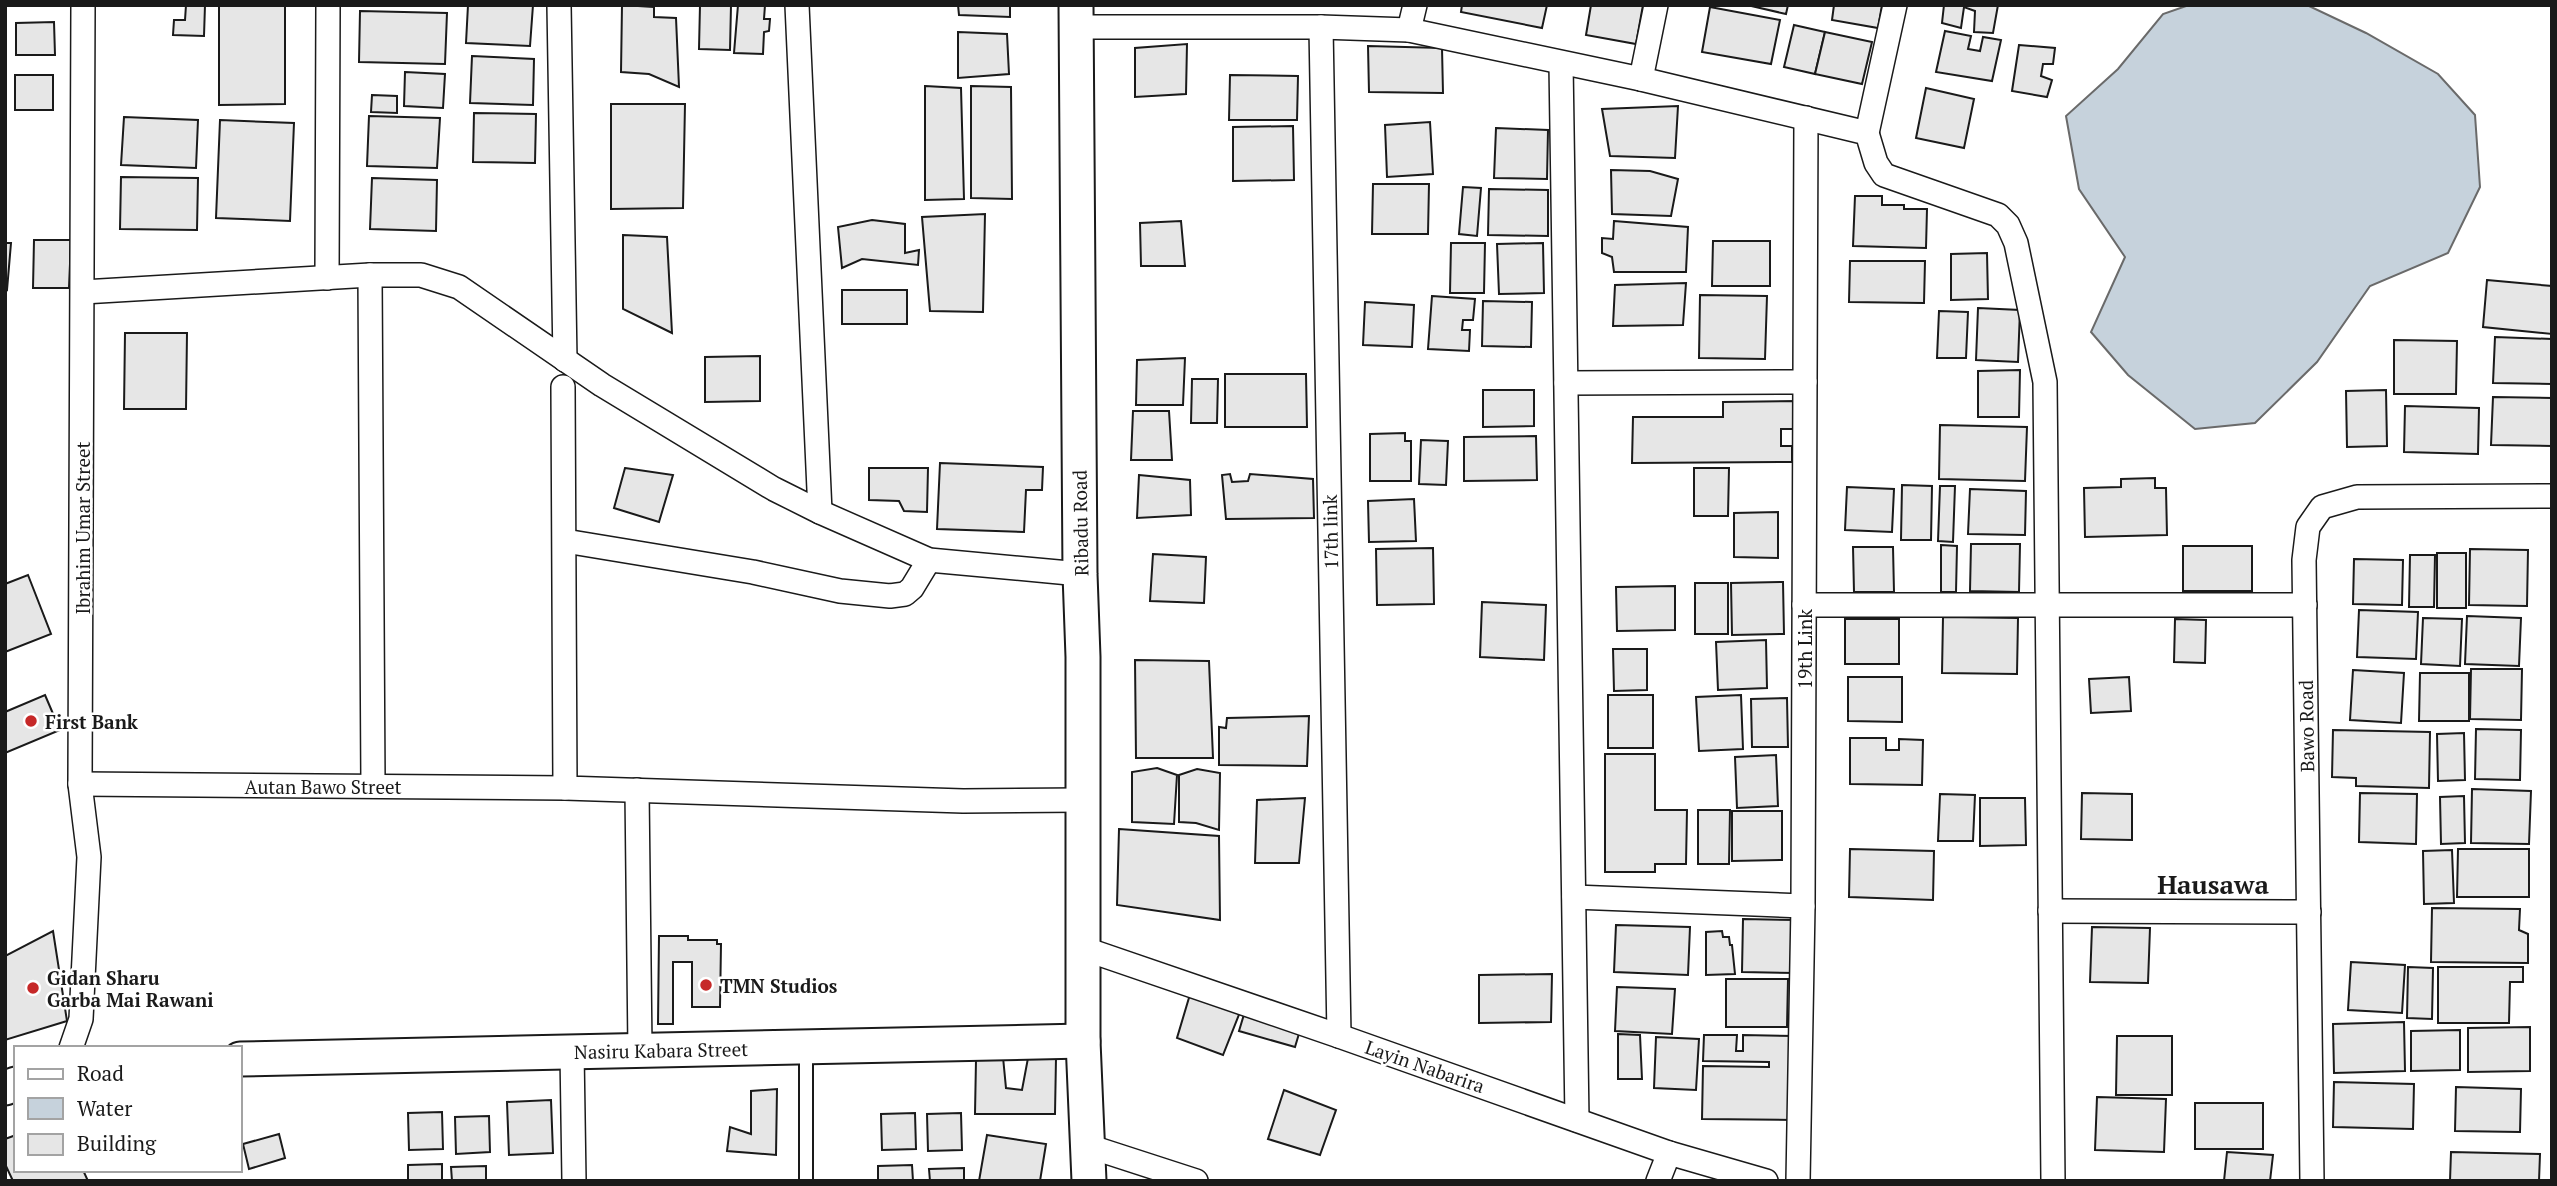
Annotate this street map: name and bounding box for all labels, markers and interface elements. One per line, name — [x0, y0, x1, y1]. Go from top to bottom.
street label: Ibrahim Umar Street — [70, 441, 95, 615]
street label: Ribadu Road — [1067, 469, 1093, 576]
street label: 17th link — [1317, 494, 1343, 570]
street label: 19th Link — [1792, 609, 1817, 689]
street label: Bawo Road — [2293, 679, 2319, 772]
place label: First Bank — [45, 709, 139, 734]
marker: First Bank — [23, 713, 39, 729]
street label: Autan Bawo Street — [244, 774, 402, 799]
district label: Hausawa — [2157, 867, 2269, 901]
place label: Gidan Sharu Garba Mai Rawani — [47, 965, 214, 1012]
place label: TMN Studios — [720, 973, 838, 998]
marker: TMN Studios — [698, 977, 714, 993]
marker: Gidan Sharu Garba Mai Rawani — [25, 980, 41, 996]
street label: Layin Nabarira — [1362, 1034, 1488, 1098]
street label: Nasiru Kabara Street — [574, 1036, 748, 1064]
legend — [14, 1046, 242, 1172]
text: Road — [77, 1059, 124, 1087]
text: Water — [77, 1094, 132, 1122]
text: Building — [77, 1129, 157, 1157]

